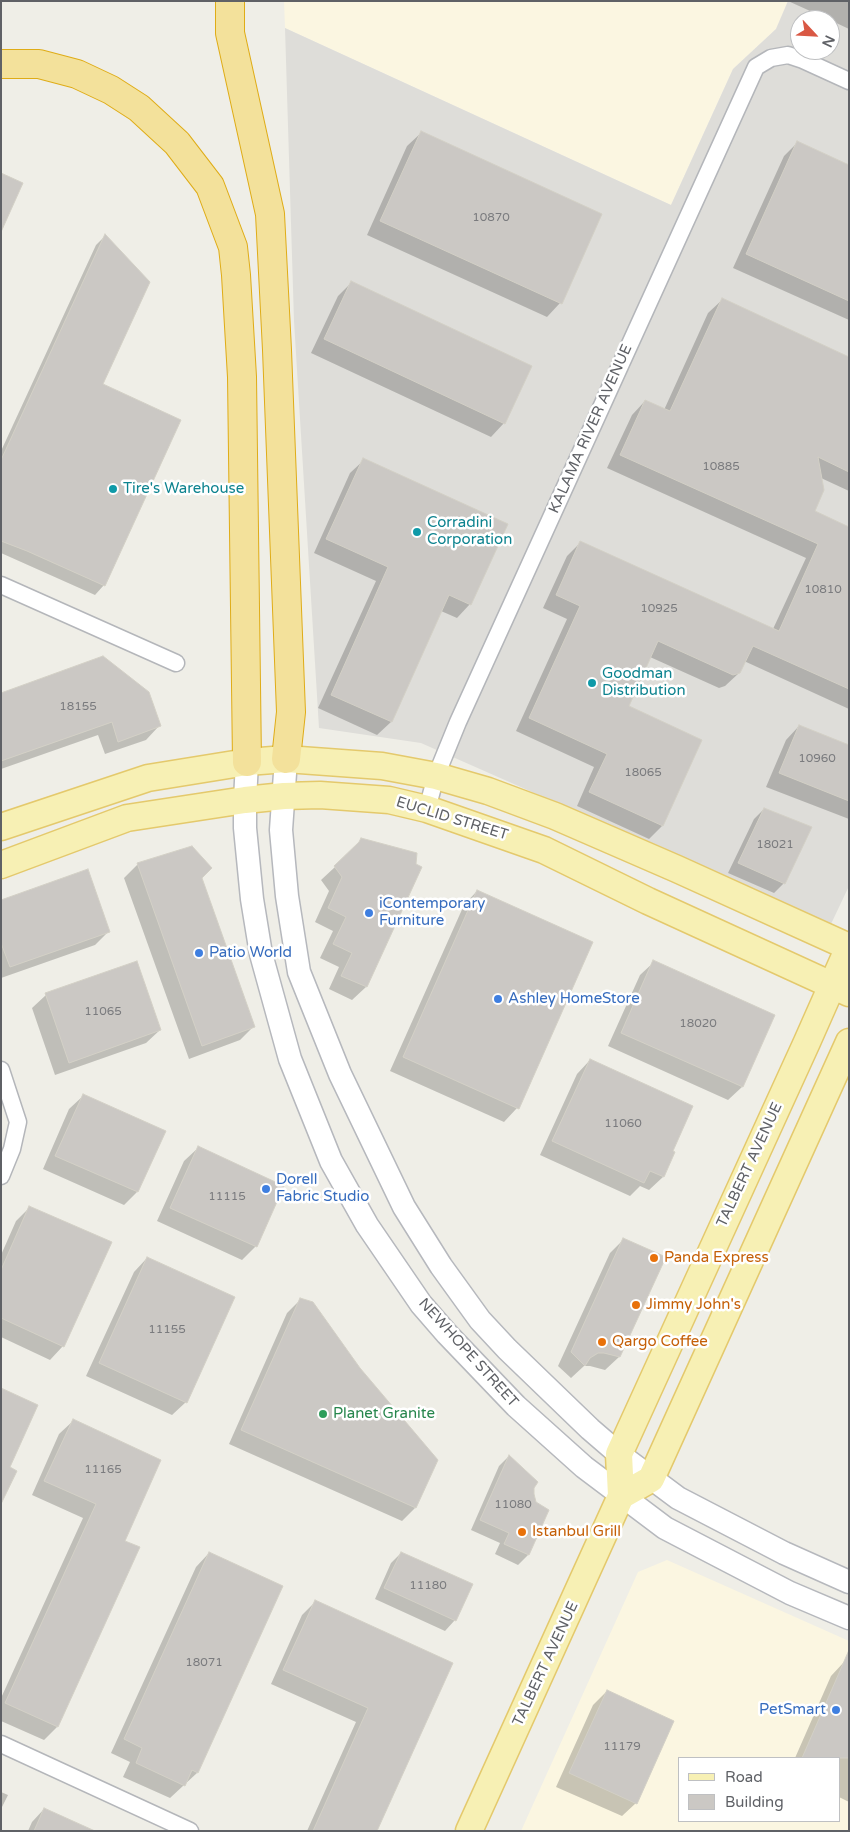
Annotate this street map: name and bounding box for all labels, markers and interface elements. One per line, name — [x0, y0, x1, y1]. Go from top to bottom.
north arrow — [790, 10, 840, 60]
text: N — [818, 32, 838, 50]
house number: 10870 — [472, 211, 510, 225]
street label: KALAMA RIVER AVENUE — [546, 342, 636, 516]
house number: 10885 — [702, 460, 740, 474]
place label: Tire's Warehouse — [123, 480, 244, 498]
marker: Tire's Warehouse — [107, 483, 119, 495]
place label: Corradini Corporation — [427, 514, 512, 549]
marker: Corradini Corporation — [411, 526, 423, 538]
house number: 10810 — [804, 583, 842, 597]
house number: 10925 — [640, 602, 678, 616]
place label: Goodman Distribution — [602, 665, 686, 700]
marker: Goodman Distribution — [586, 677, 598, 689]
house number: 18155 — [59, 700, 97, 714]
house number: 10960 — [798, 752, 836, 766]
house number: 18065 — [624, 766, 662, 780]
street label: EUCLID STREET — [394, 793, 510, 845]
house number: 18021 — [756, 838, 794, 852]
place label: iContemporary Furniture — [379, 895, 485, 930]
marker: iContemporary Furniture — [363, 907, 375, 919]
place label: Patio World — [209, 944, 292, 962]
marker: Patio World — [193, 947, 205, 959]
place label: Ashley HomeStore — [508, 990, 640, 1008]
marker: Ashley HomeStore — [492, 993, 504, 1005]
house number: 11065 — [84, 1005, 122, 1019]
house number: 18020 — [679, 1017, 717, 1031]
street label: TALBERT AVENUE — [713, 1100, 787, 1230]
house number: 11060 — [604, 1117, 642, 1131]
place label: Dorell Fabric Studio — [276, 1171, 369, 1206]
marker: Dorell Fabric Studio — [260, 1183, 272, 1195]
house number: 11115 — [208, 1190, 246, 1204]
place label: Panda Express — [664, 1249, 769, 1267]
marker: Panda Express — [648, 1252, 660, 1264]
street label: NEWHOPE STREET — [414, 1295, 522, 1411]
place label: Jimmy John's — [646, 1296, 741, 1314]
marker: Jimmy John's — [630, 1299, 642, 1311]
house number: 11155 — [148, 1323, 186, 1337]
place label: Qargo Coffee — [612, 1333, 708, 1351]
marker: Qargo Coffee — [596, 1336, 608, 1348]
place label: Planet Granite — [333, 1405, 435, 1423]
marker: Planet Granite — [317, 1408, 329, 1420]
house number: 11165 — [84, 1463, 122, 1477]
house number: 11080 — [494, 1498, 532, 1512]
place label: Istanbul Grill — [532, 1523, 621, 1541]
marker: Istanbul Grill — [516, 1526, 528, 1538]
house number: 11180 — [409, 1579, 447, 1593]
street label: TALBERT AVENUE — [509, 1599, 583, 1729]
house number: 18071 — [185, 1656, 223, 1670]
place label: PetSmart — [759, 1701, 826, 1719]
marker: PetSmart — [830, 1704, 842, 1716]
house number: 11179 — [603, 1740, 641, 1754]
legend — [678, 1757, 840, 1822]
text: Road — [725, 1768, 763, 1786]
text: Building — [725, 1793, 784, 1811]

